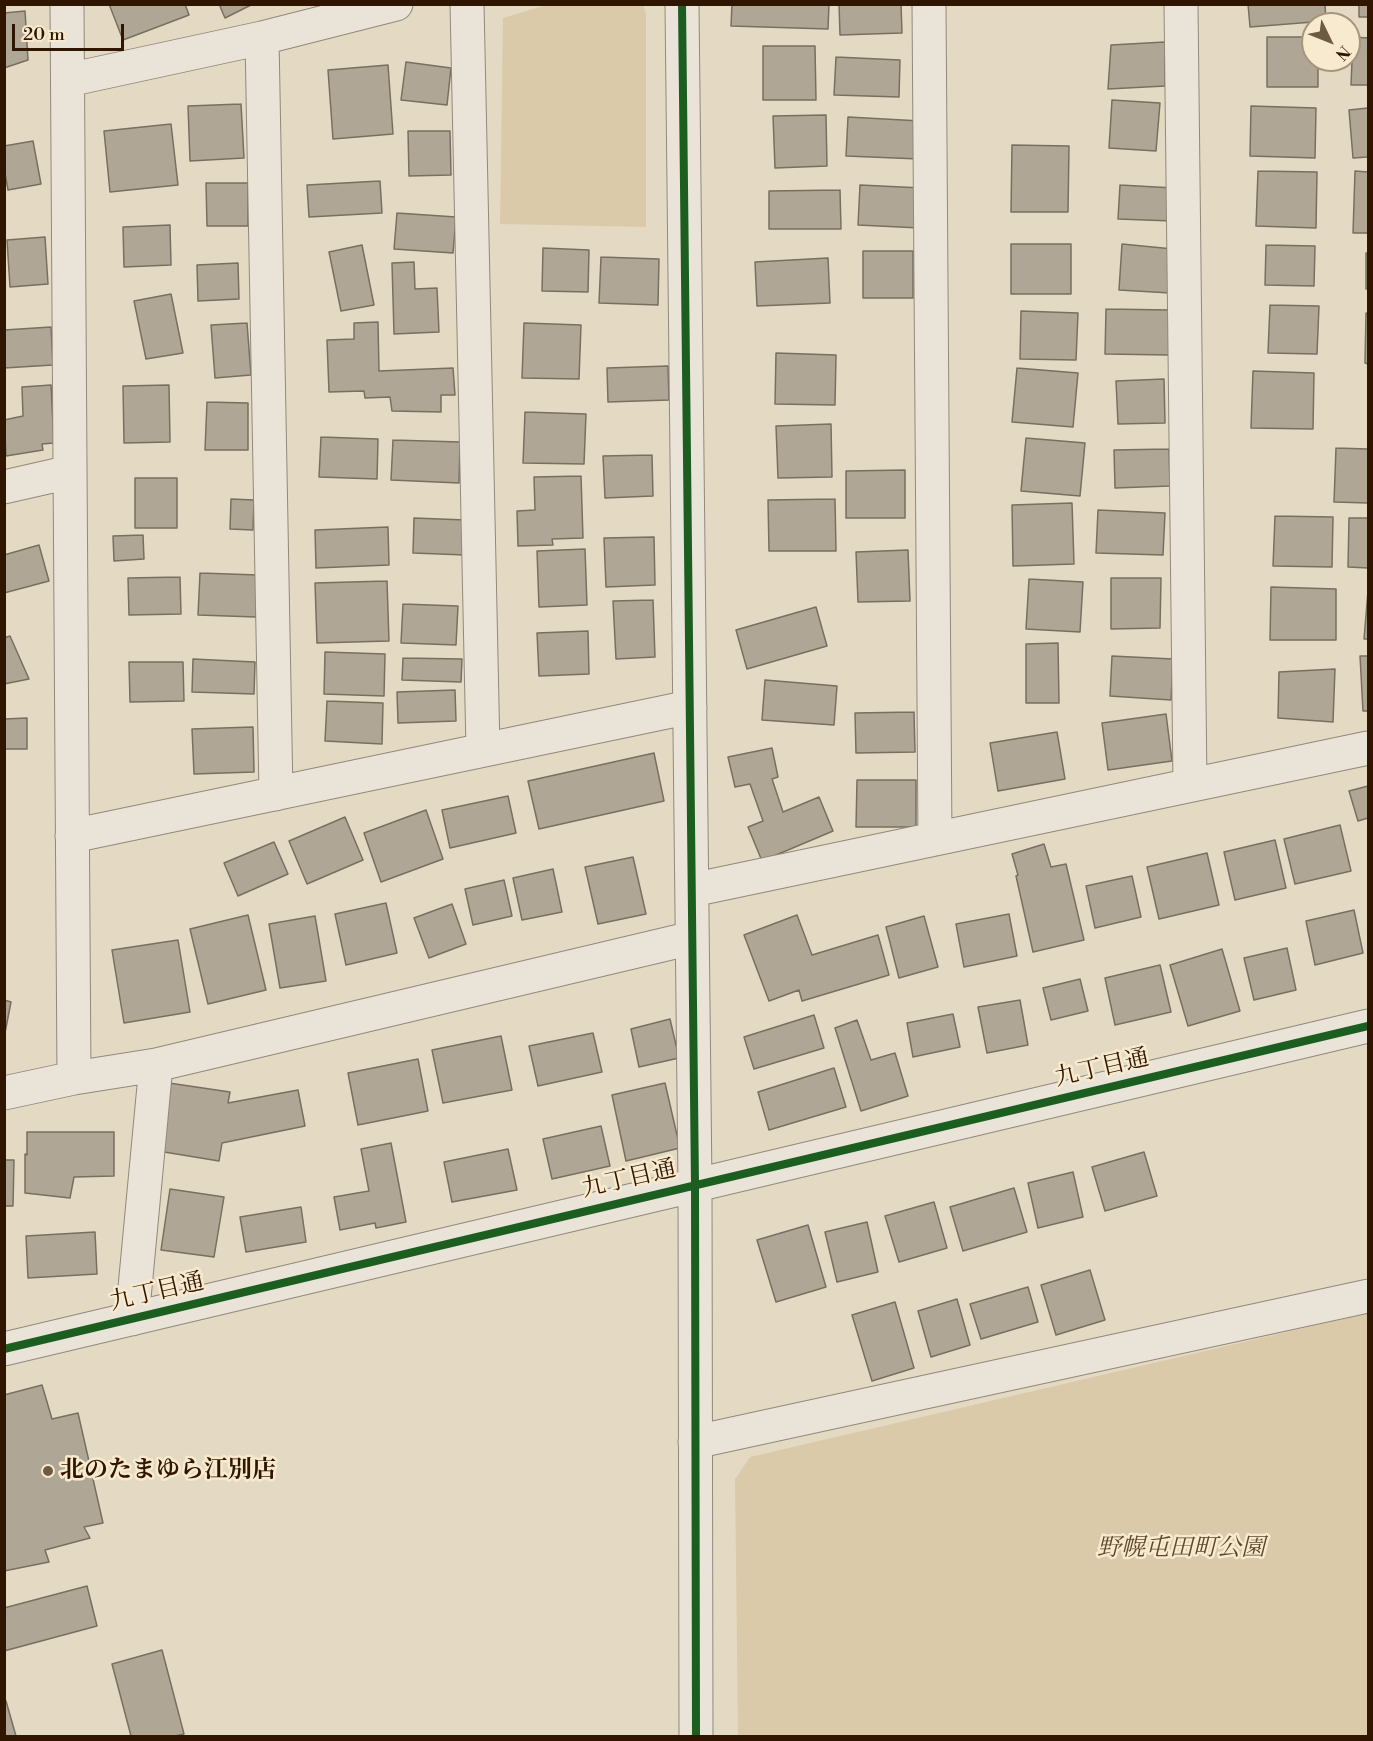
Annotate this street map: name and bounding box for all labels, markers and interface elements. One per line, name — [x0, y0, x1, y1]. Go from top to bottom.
scale bar — [15, 12, 128, 50]
north arrow — [1301, 12, 1361, 72]
text: 20 m — [23, 23, 65, 46]
text: N — [1331, 41, 1354, 64]
street label: 九丁目通 — [1052, 1044, 1152, 1094]
street label: 九丁目通 — [579, 1155, 679, 1205]
street label: 九丁目通 — [107, 1268, 207, 1318]
place label: 北のたまゆら江別店 — [60, 1457, 276, 1485]
marker: 北のたまゆら江別店 — [41, 1464, 55, 1478]
park label: 野幌屯田町公園 — [1097, 1535, 1265, 1563]

